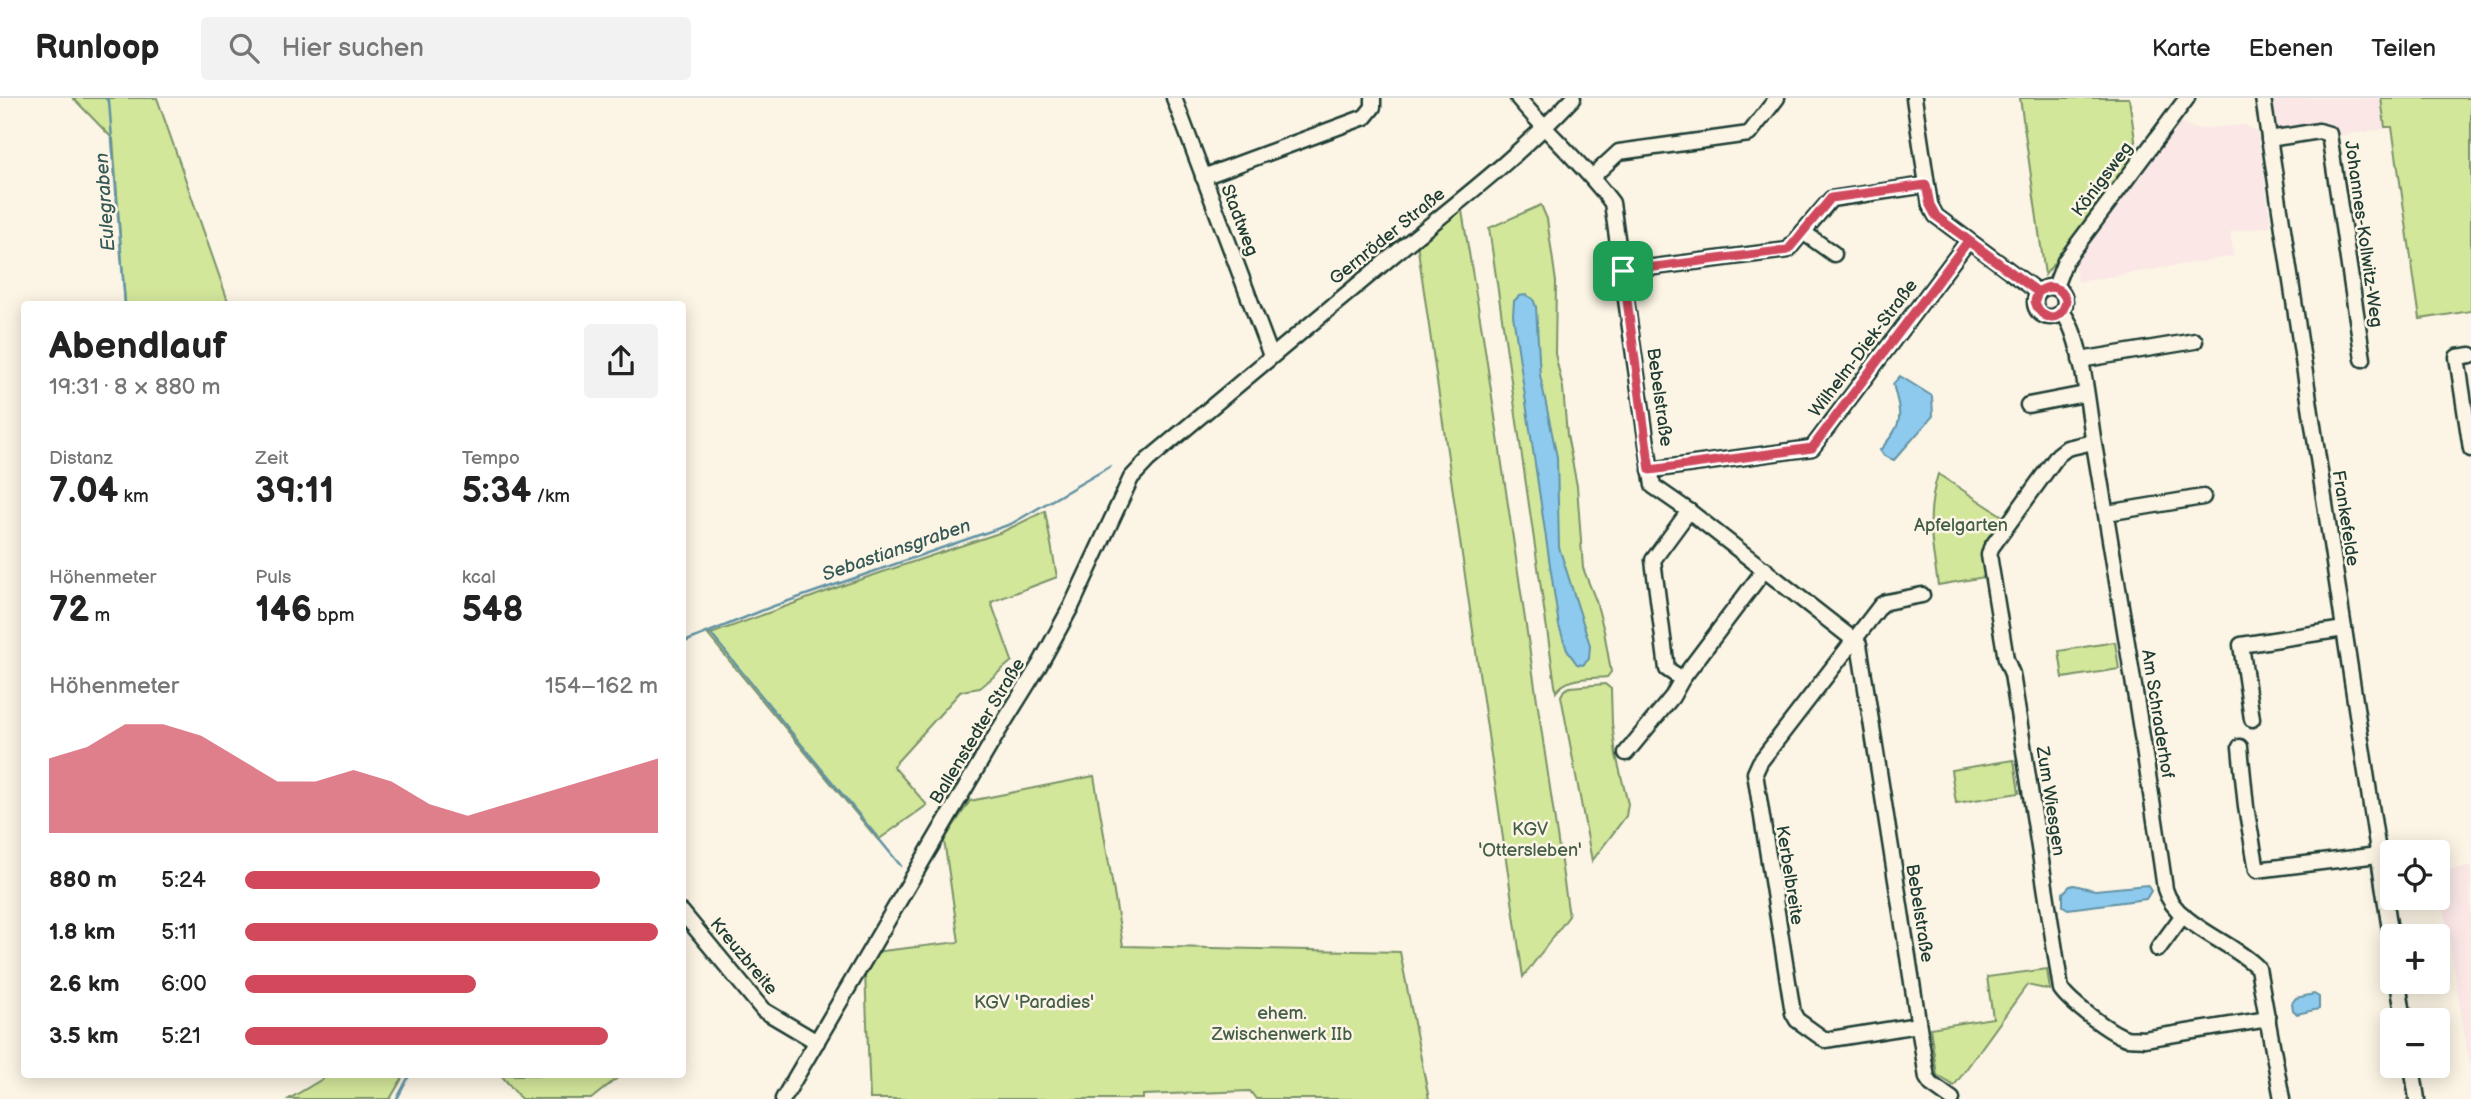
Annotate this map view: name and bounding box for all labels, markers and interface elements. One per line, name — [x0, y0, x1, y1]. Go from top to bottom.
search box — [201, 17, 691, 80]
text: Runloop — [35, 28, 159, 68]
icon: search — [225, 29, 263, 67]
text: Hier suchen — [281, 33, 424, 64]
text: Karte — [2152, 34, 2210, 63]
text: Ebenen — [2248, 34, 2333, 63]
text: Teilen — [2371, 34, 2436, 63]
street label: Königsweg — [2067, 138, 2137, 221]
street label: Johannes-Kollwitz-Weg — [2340, 139, 2387, 329]
water label: Eulegraben — [91, 152, 120, 252]
street label: Stadtweg — [1216, 181, 1263, 259]
street label: Gernröder Straße — [1325, 183, 1450, 289]
pin — [1593, 241, 1653, 301]
icon: arrive — [1604, 252, 1642, 290]
street label: Wilhelm-Diek-Straße — [1805, 275, 1922, 421]
text: Abendlauf — [49, 324, 227, 369]
button: share — [584, 324, 658, 398]
street label: Bebelstraße — [1642, 346, 1677, 448]
text: 19:31 · 8 × 880 m — [49, 373, 221, 401]
text: Distanz — [49, 447, 113, 470]
text: Zeit — [255, 447, 289, 470]
text: Tempo — [462, 447, 520, 470]
street label: Frankefelde — [2328, 469, 2364, 568]
text: 7.04 — [49, 470, 118, 513]
text: 39:11 — [255, 470, 334, 513]
text: 5:34 — [462, 470, 531, 513]
text: km — [118, 485, 149, 508]
text: /km — [531, 485, 570, 508]
water label: Sebastiansgraben — [819, 514, 974, 587]
park label: Apfelgarten — [1914, 515, 2008, 536]
text: Höhenmeter — [49, 566, 156, 589]
text: Puls — [255, 566, 292, 589]
text: kcal — [462, 566, 496, 589]
text: 72 — [49, 589, 89, 632]
text: 146 — [255, 589, 312, 632]
text: 548 — [462, 589, 524, 632]
text: m — [89, 604, 110, 627]
text: bpm — [312, 604, 354, 627]
street label: Am Schraderhof — [2137, 648, 2178, 780]
street label: Ballenstedter Straße — [926, 654, 1029, 808]
text: Höhenmeter — [49, 672, 179, 700]
text: 154–162 m — [545, 672, 658, 700]
street label: Zum Wiesgen — [2031, 744, 2070, 857]
park label: KGV 'Ottersleben' — [1478, 819, 1582, 861]
street label: Kerbelbreite — [1771, 824, 1808, 927]
map controls — [2380, 840, 2450, 1078]
button: locate — [2380, 840, 2450, 910]
street label: Bebelstraße — [1901, 862, 1938, 964]
text: 880 m — [49, 866, 117, 894]
text: 5:24 — [161, 866, 206, 894]
street label: Kreuzbreite — [705, 914, 782, 999]
text: 1.8 km — [49, 918, 115, 946]
text: 5:11 — [161, 918, 197, 946]
button: + — [2380, 924, 2450, 994]
text: 2.6 km — [49, 970, 120, 998]
text: 6:00 — [161, 970, 207, 998]
park label: KGV 'Paradies' — [974, 992, 1094, 1013]
park label: ehem. Zwischenwerk IIb — [1211, 1003, 1352, 1045]
button: − — [2380, 1008, 2450, 1078]
text: 3.5 km — [49, 1022, 119, 1050]
text: 5:21 — [161, 1022, 201, 1050]

